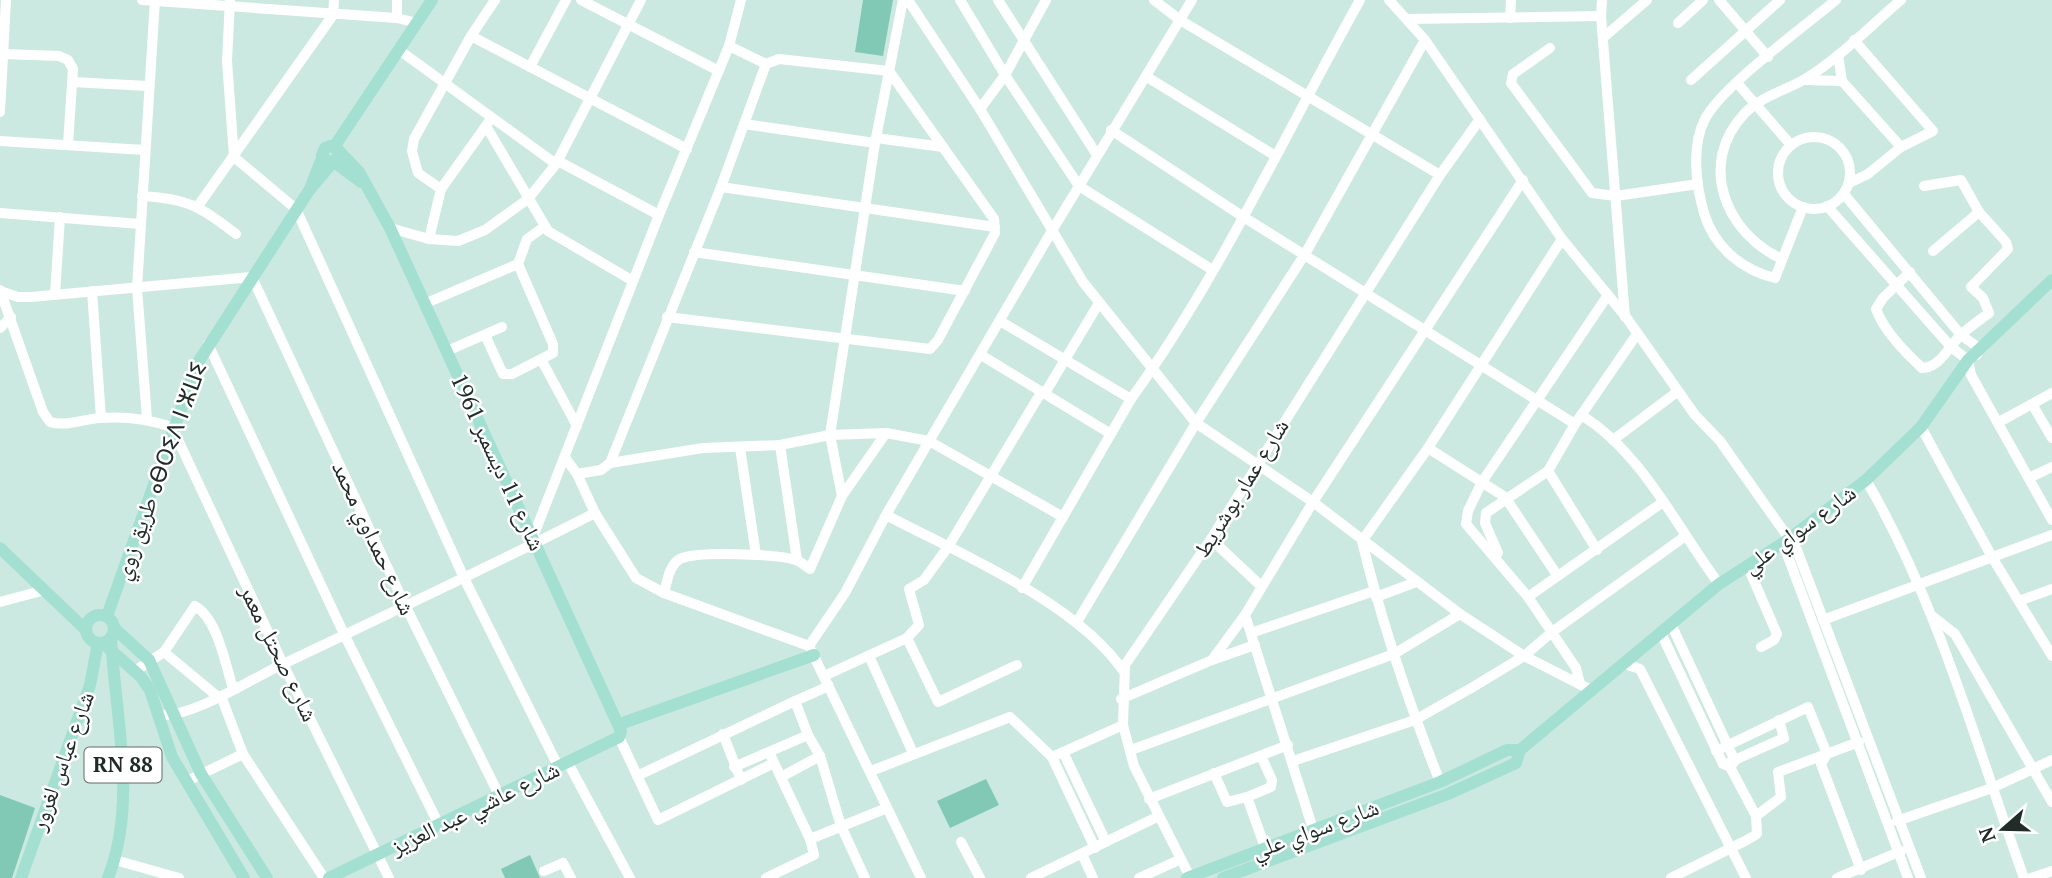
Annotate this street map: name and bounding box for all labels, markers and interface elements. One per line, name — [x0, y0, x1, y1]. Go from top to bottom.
street label: طريق زوي ⴰⴱⵔⵉⴷ ⵏ ⵣⵡⵉ — [106, 357, 217, 586]
street label: شارع 11 ديسمبر 1961 — [444, 368, 553, 555]
street label: شارع عمار بوشريط — [1186, 413, 1296, 563]
street label: شارع حمداوي محمد — [322, 456, 424, 621]
street label: شارع سواي علي — [1736, 477, 1864, 583]
street label: شارع صحتل معمر — [232, 578, 326, 727]
street label: شارع عباس لغرور — [22, 687, 101, 836]
road number: RN 88 — [85, 748, 162, 782]
street label: شارع عاشي عبد العزيز — [384, 753, 566, 866]
street label: شارع سواي علي — [1247, 791, 1384, 870]
north arrow — [1968, 794, 2038, 864]
text: N — [1972, 823, 2001, 846]

